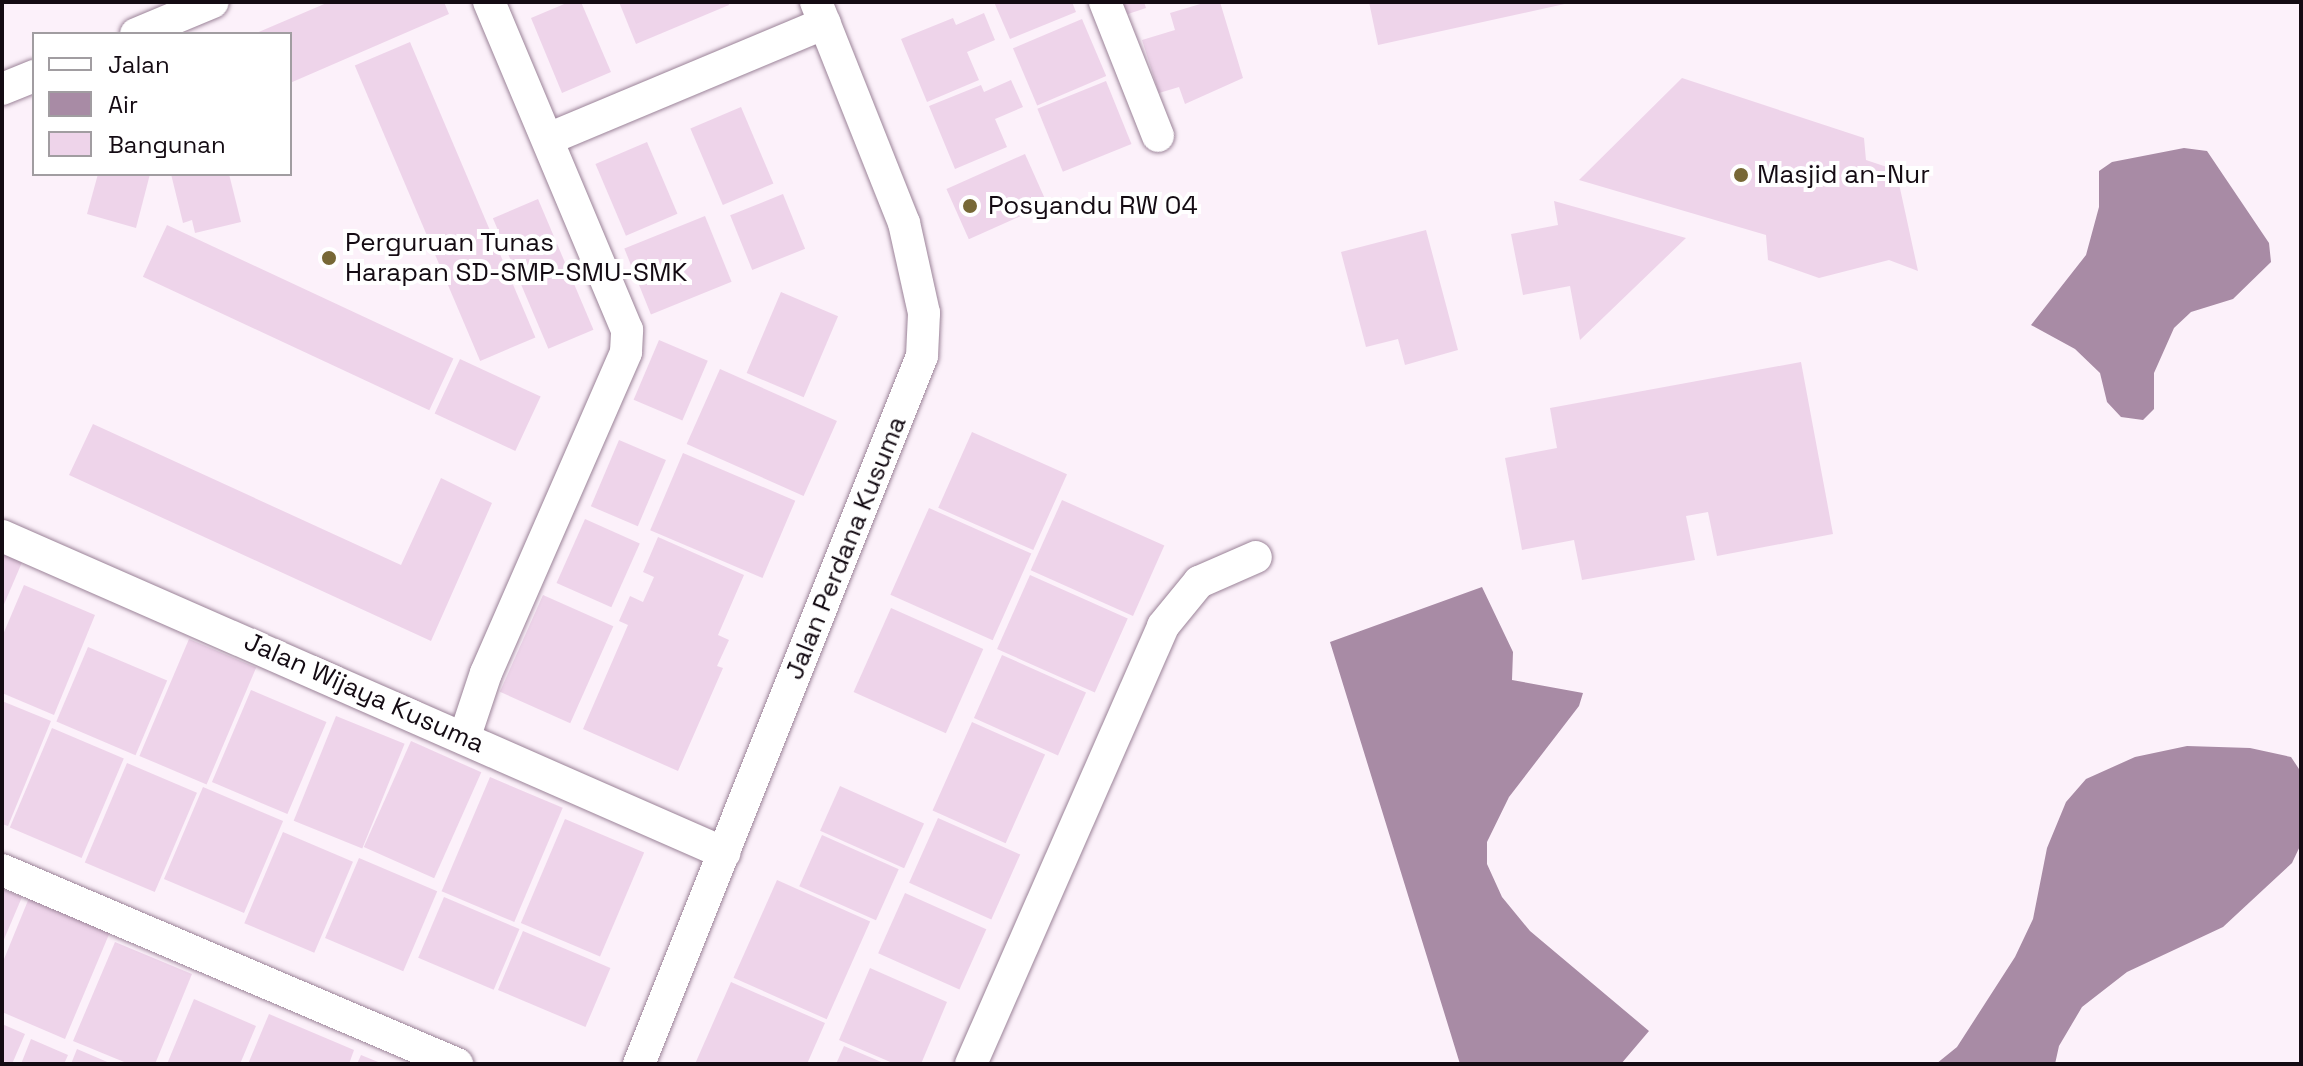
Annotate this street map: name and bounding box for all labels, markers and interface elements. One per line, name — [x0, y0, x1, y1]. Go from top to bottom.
legend — [32, 32, 292, 176]
text: Jalan — [108, 49, 170, 80]
text: Air — [108, 89, 138, 120]
text: Bangunan — [108, 129, 226, 160]
place label: Masjid an-Nur — [1757, 159, 1930, 191]
marker: Masjid an-Nur — [1732, 166, 1750, 184]
place label: Posyandu RW 04 — [988, 190, 1198, 222]
marker: Posyandu RW 04 — [959, 195, 981, 217]
place label: Perguruan Tunas Harapan SD-SMP-SMU-SMK — [345, 227, 687, 288]
marker: Perguruan Tunas Harapan SD-SMP-SMU-SMK — [320, 249, 338, 267]
street label: Jalan Perdana Kusuma — [779, 412, 913, 684]
street label: Jalan Wijaya Kusuma — [239, 626, 489, 760]

